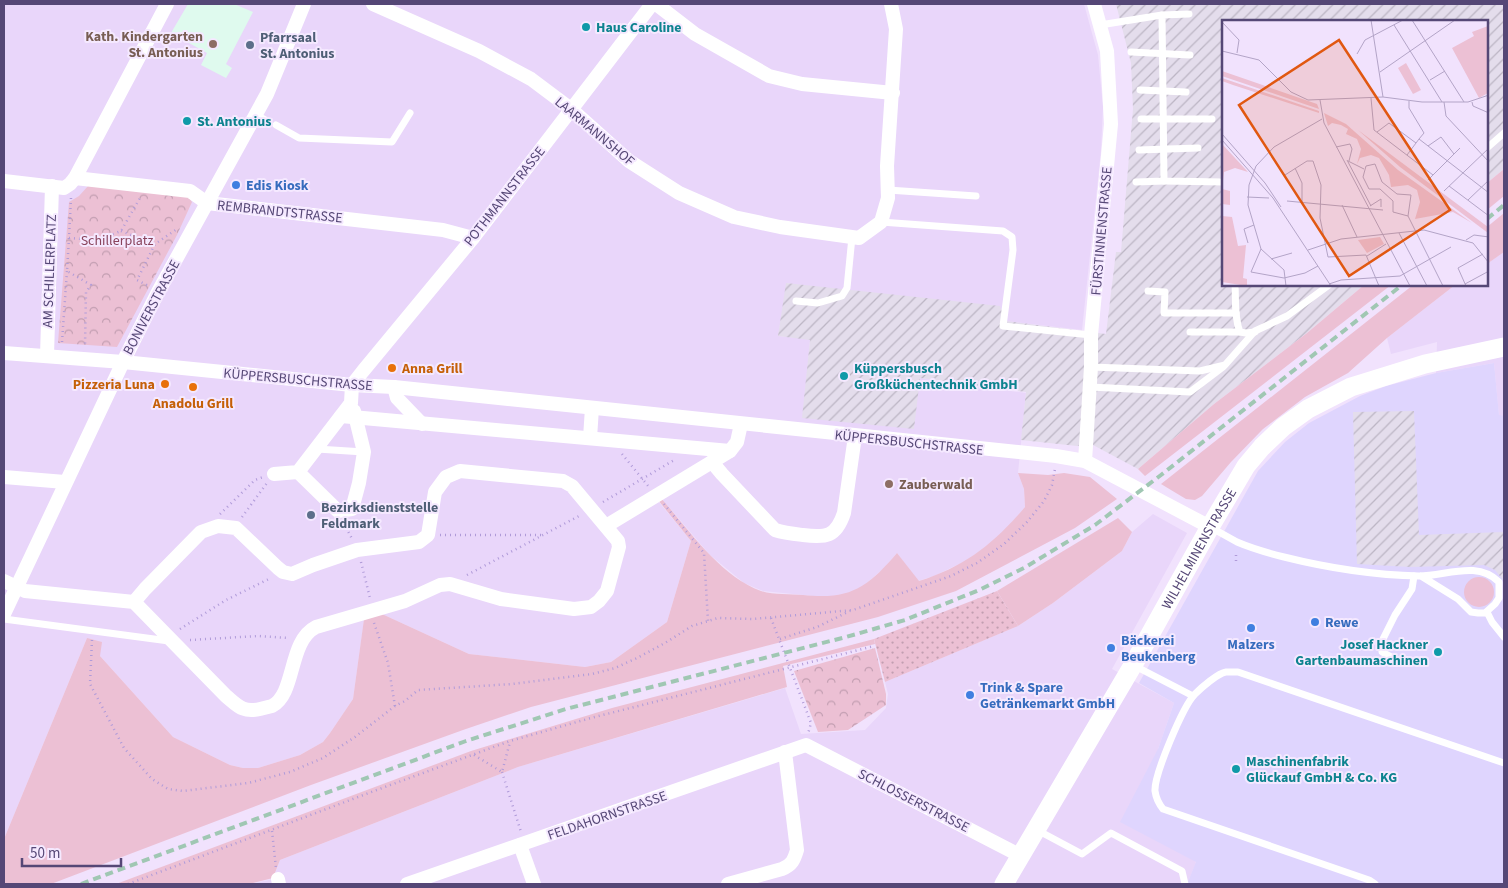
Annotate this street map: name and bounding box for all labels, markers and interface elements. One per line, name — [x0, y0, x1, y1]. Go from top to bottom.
place label: Haus Caroline — [596, 18, 682, 38]
inset map — [1222, 20, 1488, 286]
marker: Haus Caroline — [580, 21, 592, 33]
place label: Kath. Kindergarten St. Antonius — [85, 27, 203, 63]
place label: Pfarrsaal St. Antonius — [260, 28, 335, 64]
marker: Kath. Kindergarten St. Antonius — [207, 38, 219, 50]
marker: Pfarrsaal St. Antonius — [244, 39, 256, 51]
street label: LAARMANNSHOF — [550, 92, 639, 171]
place label: St. Antonius — [197, 112, 272, 132]
marker: St. Antonius — [181, 115, 193, 127]
street label: POTHMANNSTRASSE — [459, 142, 550, 251]
street label: FÜRSTINNENSTRASSE — [1086, 166, 1118, 296]
place label: Edis Kiosk — [246, 176, 309, 196]
marker: Edis Kiosk — [230, 179, 242, 191]
street label: REMBRANDTSTRASSE — [216, 195, 344, 229]
street label: AM SCHILLERPLATZ — [38, 214, 62, 328]
park label: Schillerplatz — [81, 231, 153, 251]
street label: BONIVERSTRASSE — [118, 256, 185, 359]
place label: Anna Grill — [401, 359, 463, 379]
place label: Küppersbusch Großküchentechnik GmbH — [854, 359, 1018, 395]
marker: Anna Grill — [386, 362, 398, 374]
street label: KÜPPERSBUSCHSTRASSE — [223, 364, 373, 396]
marker: Küppersbusch Großküchentechnik GmbH — [838, 370, 850, 382]
place label: Pizzeria Luna — [73, 375, 155, 395]
marker: Pizzeria Luna — [159, 378, 171, 390]
marker: Anadolu Grill — [187, 381, 199, 393]
place label: Anadolu Grill — [152, 394, 233, 414]
street label: KÜPPERSBUSCHSTRASSE — [834, 425, 984, 461]
place label: Zauberwald — [899, 475, 973, 495]
marker: Zauberwald — [883, 478, 895, 490]
street label: WILHELMINENSTRASSE — [1157, 484, 1242, 613]
place label: Bezirksdienststelle Feldmark — [321, 498, 438, 534]
marker: Bezirksdienststelle Feldmark — [305, 509, 317, 521]
place label: Rewe — [1325, 613, 1359, 633]
marker: Rewe — [1309, 616, 1321, 628]
marker: Malzers — [1245, 622, 1257, 634]
place label: Bäckerei Beukenberg — [1121, 631, 1196, 667]
place label: Malzers — [1227, 635, 1275, 655]
place label: Josef Hackner Gartenbaumaschinen — [1295, 635, 1428, 671]
marker: Bäckerei Beukenberg — [1105, 642, 1117, 654]
marker: Josef Hackner Gartenbaumaschinen — [1432, 646, 1444, 658]
place label: Trink & Spare Getränkemarkt GmbH — [980, 678, 1115, 714]
marker: Trink & Spare Getränkemarkt GmbH — [964, 689, 976, 701]
place label: Maschinenfabrik Glückauf GmbH & Co. KG — [1246, 752, 1397, 788]
marker: Maschinenfabrik Glückauf GmbH & Co. KG — [1230, 763, 1242, 775]
street label: SCHLOSSERSTRASSE — [854, 764, 973, 838]
street label: FELDAHORNSTRASSE — [545, 786, 670, 846]
scale bar — [22, 836, 121, 868]
text: 50 m — [30, 843, 60, 864]

